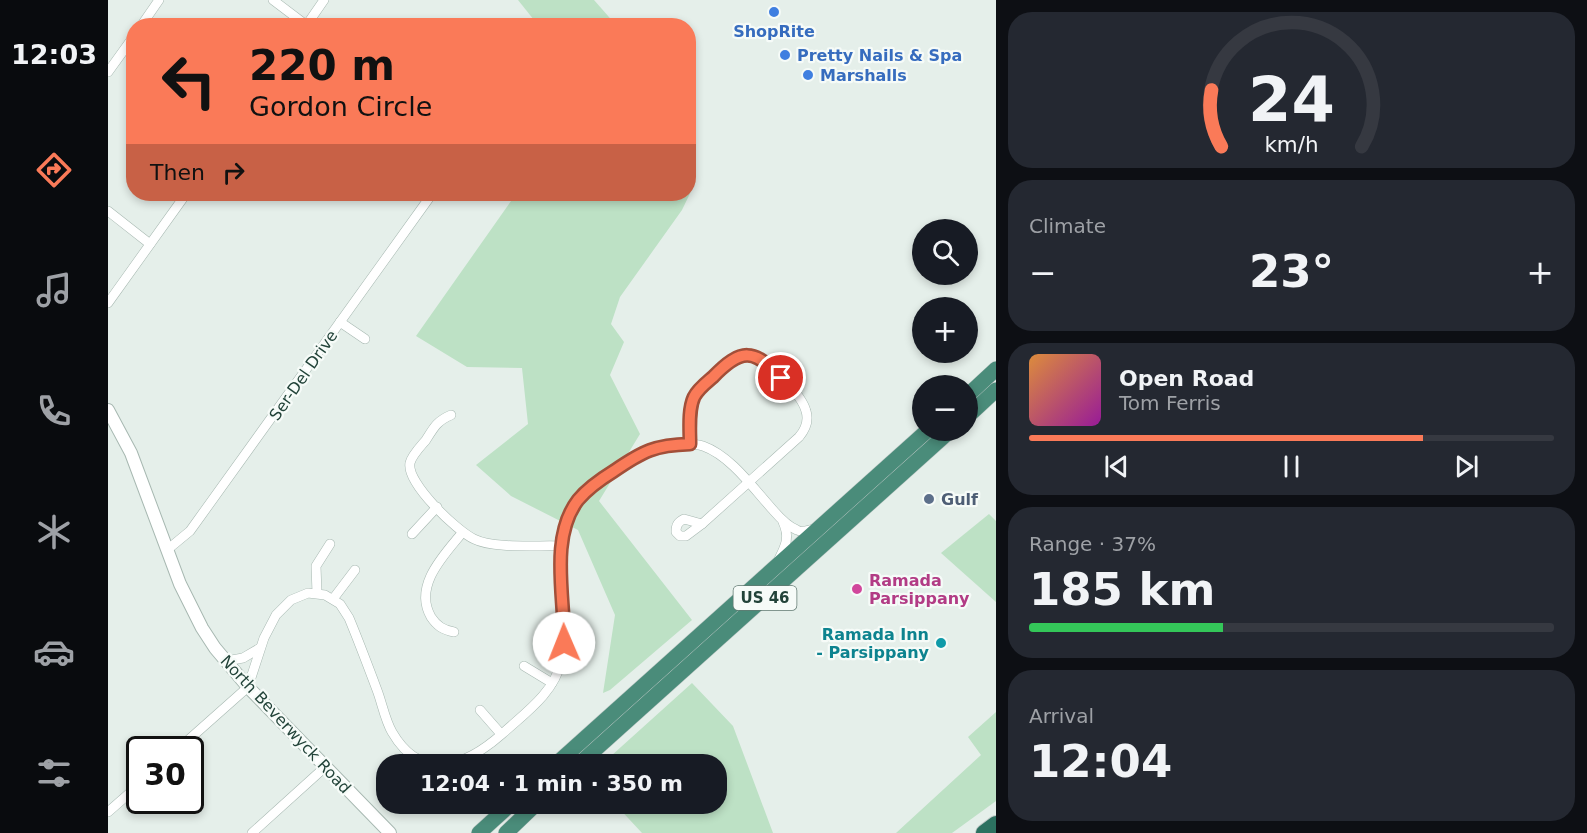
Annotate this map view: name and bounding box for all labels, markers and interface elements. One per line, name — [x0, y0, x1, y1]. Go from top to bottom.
marker: ShopRite — [767, 5, 781, 19]
place label: ShopRite — [733, 22, 815, 41]
text: 12:03 — [11, 39, 97, 70]
text: 220 m — [249, 41, 395, 90]
icon: left — [150, 42, 228, 120]
place label: Pretty Nails & Spa — [797, 46, 962, 65]
marker: Pretty Nails & Spa — [778, 48, 792, 62]
text: 24 — [1248, 63, 1335, 136]
place label: Marshalls — [820, 66, 907, 85]
marker: Marshalls — [801, 68, 815, 82]
text: Gordon Circle — [249, 91, 432, 122]
text: km/h — [1264, 132, 1319, 157]
icon: directions — [33, 149, 75, 191]
icon: right — [217, 156, 250, 189]
text: Then — [150, 160, 205, 185]
text: Climate — [1029, 214, 1106, 238]
map controls — [912, 219, 978, 441]
button: search — [912, 219, 978, 285]
text: 23° — [1249, 245, 1334, 298]
text: − — [1029, 253, 1057, 292]
text: + — [1526, 253, 1554, 292]
icon: music — [33, 269, 75, 311]
button: + — [912, 297, 978, 363]
street label: Ser-Del Drive — [265, 327, 342, 424]
pin — [755, 352, 806, 403]
icon: arrive — [764, 361, 797, 394]
text: Open Road — [1119, 366, 1254, 391]
button: − — [912, 375, 978, 441]
icon: phone — [33, 390, 75, 432]
text: Tom Ferris — [1119, 391, 1221, 415]
icon: previous — [1100, 450, 1133, 483]
icon: pause — [1275, 450, 1308, 483]
icon: next — [1450, 450, 1483, 483]
place label: Gulf — [941, 490, 979, 509]
marker: Gulf — [922, 492, 936, 506]
icon: climate — [33, 511, 75, 553]
text: Range · 37% — [1029, 532, 1156, 556]
text: 185 km — [1029, 563, 1215, 616]
place label: Ramada Parsippany — [869, 571, 970, 608]
marker: Ramada Parsippany — [850, 582, 864, 596]
road number: US 46 — [734, 586, 796, 610]
position arrow — [532, 611, 596, 675]
place label: Ramada Inn - Parsippany — [816, 625, 930, 662]
icon: car — [33, 631, 75, 673]
marker: Ramada Inn - Parsippany — [934, 636, 948, 650]
street label: North Beverwyck Road — [216, 651, 355, 798]
text: Arrival — [1029, 704, 1094, 728]
text: 12:04 — [1029, 735, 1172, 788]
speed limit sign: 30 — [126, 736, 204, 814]
icon: filters — [33, 752, 75, 794]
text: 12:04 · 1 min · 350 m — [420, 771, 683, 796]

